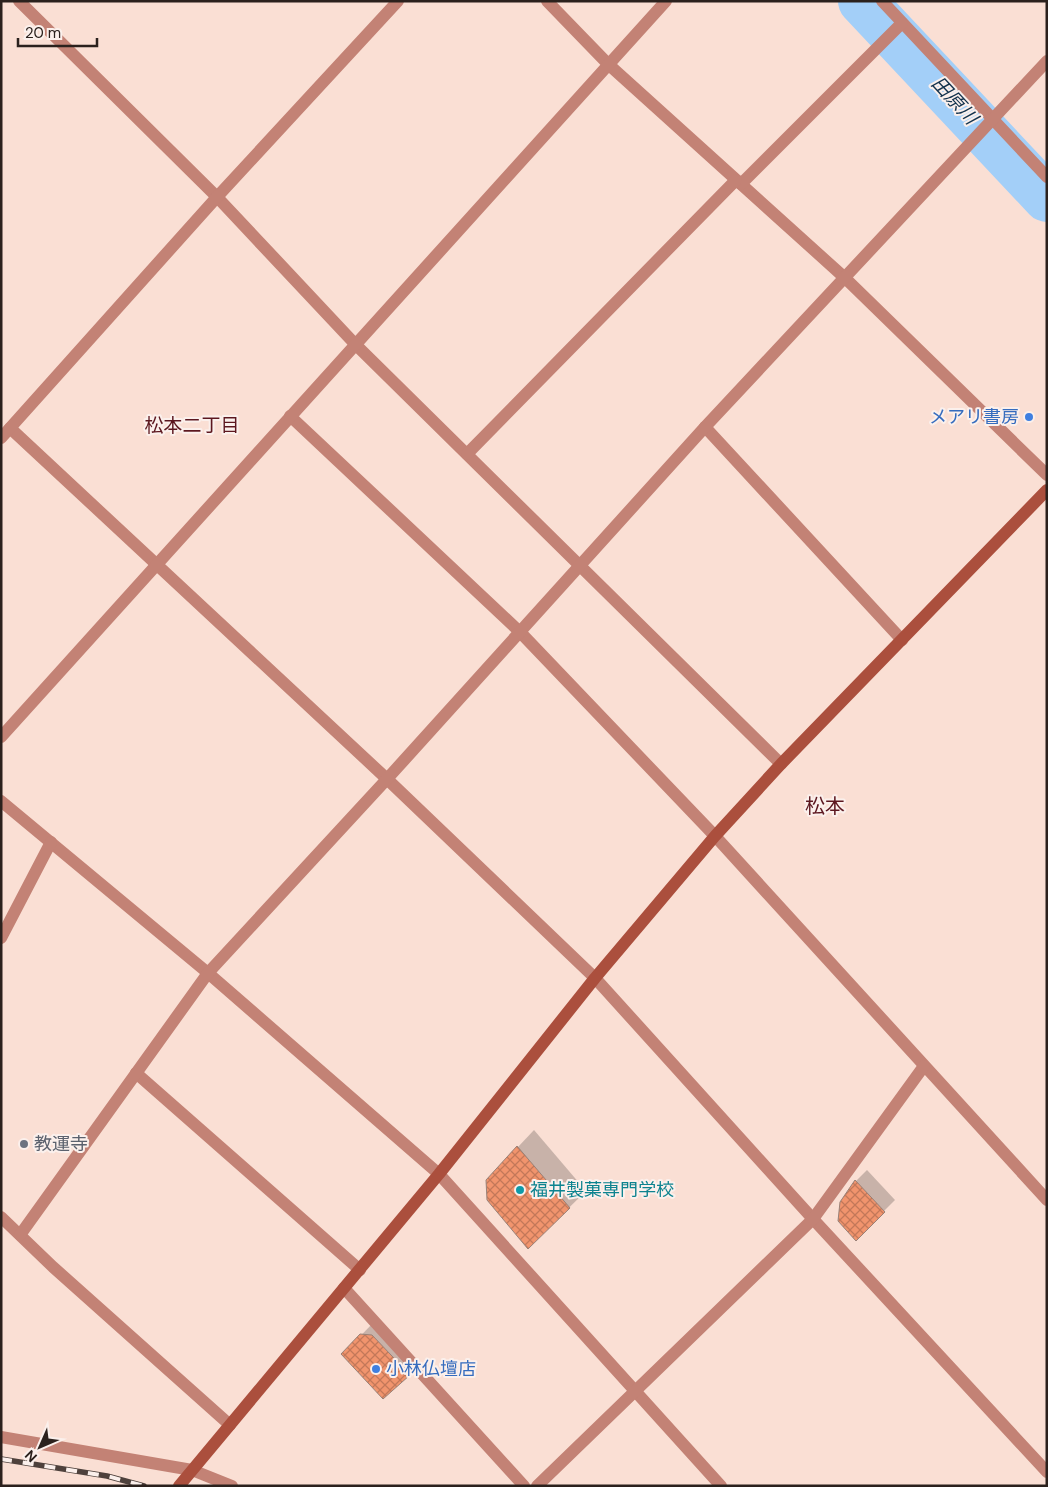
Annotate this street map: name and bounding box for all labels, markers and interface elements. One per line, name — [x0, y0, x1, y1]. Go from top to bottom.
scale bar — [18, 15, 96, 47]
text: 20 m — [25, 23, 61, 43]
water label: 田原川 — [926, 71, 985, 131]
place label: メアリ書房 — [929, 405, 1019, 429]
marker: メアリ書房 — [1023, 411, 1035, 423]
district label: 松本二丁目 — [144, 413, 240, 438]
district label: 松本 — [805, 793, 845, 819]
place label: 教運寺 — [34, 1132, 88, 1156]
marker: 教運寺 — [18, 1138, 30, 1150]
place label: 福井製菓専門学校 — [530, 1178, 674, 1202]
marker: 福井製菓専門学校 — [514, 1184, 526, 1196]
place label: 小林仏壇店 — [386, 1357, 476, 1381]
marker: 小林仏壇店 — [370, 1363, 382, 1375]
north arrow — [15, 1422, 65, 1472]
text: N — [21, 1446, 41, 1466]

